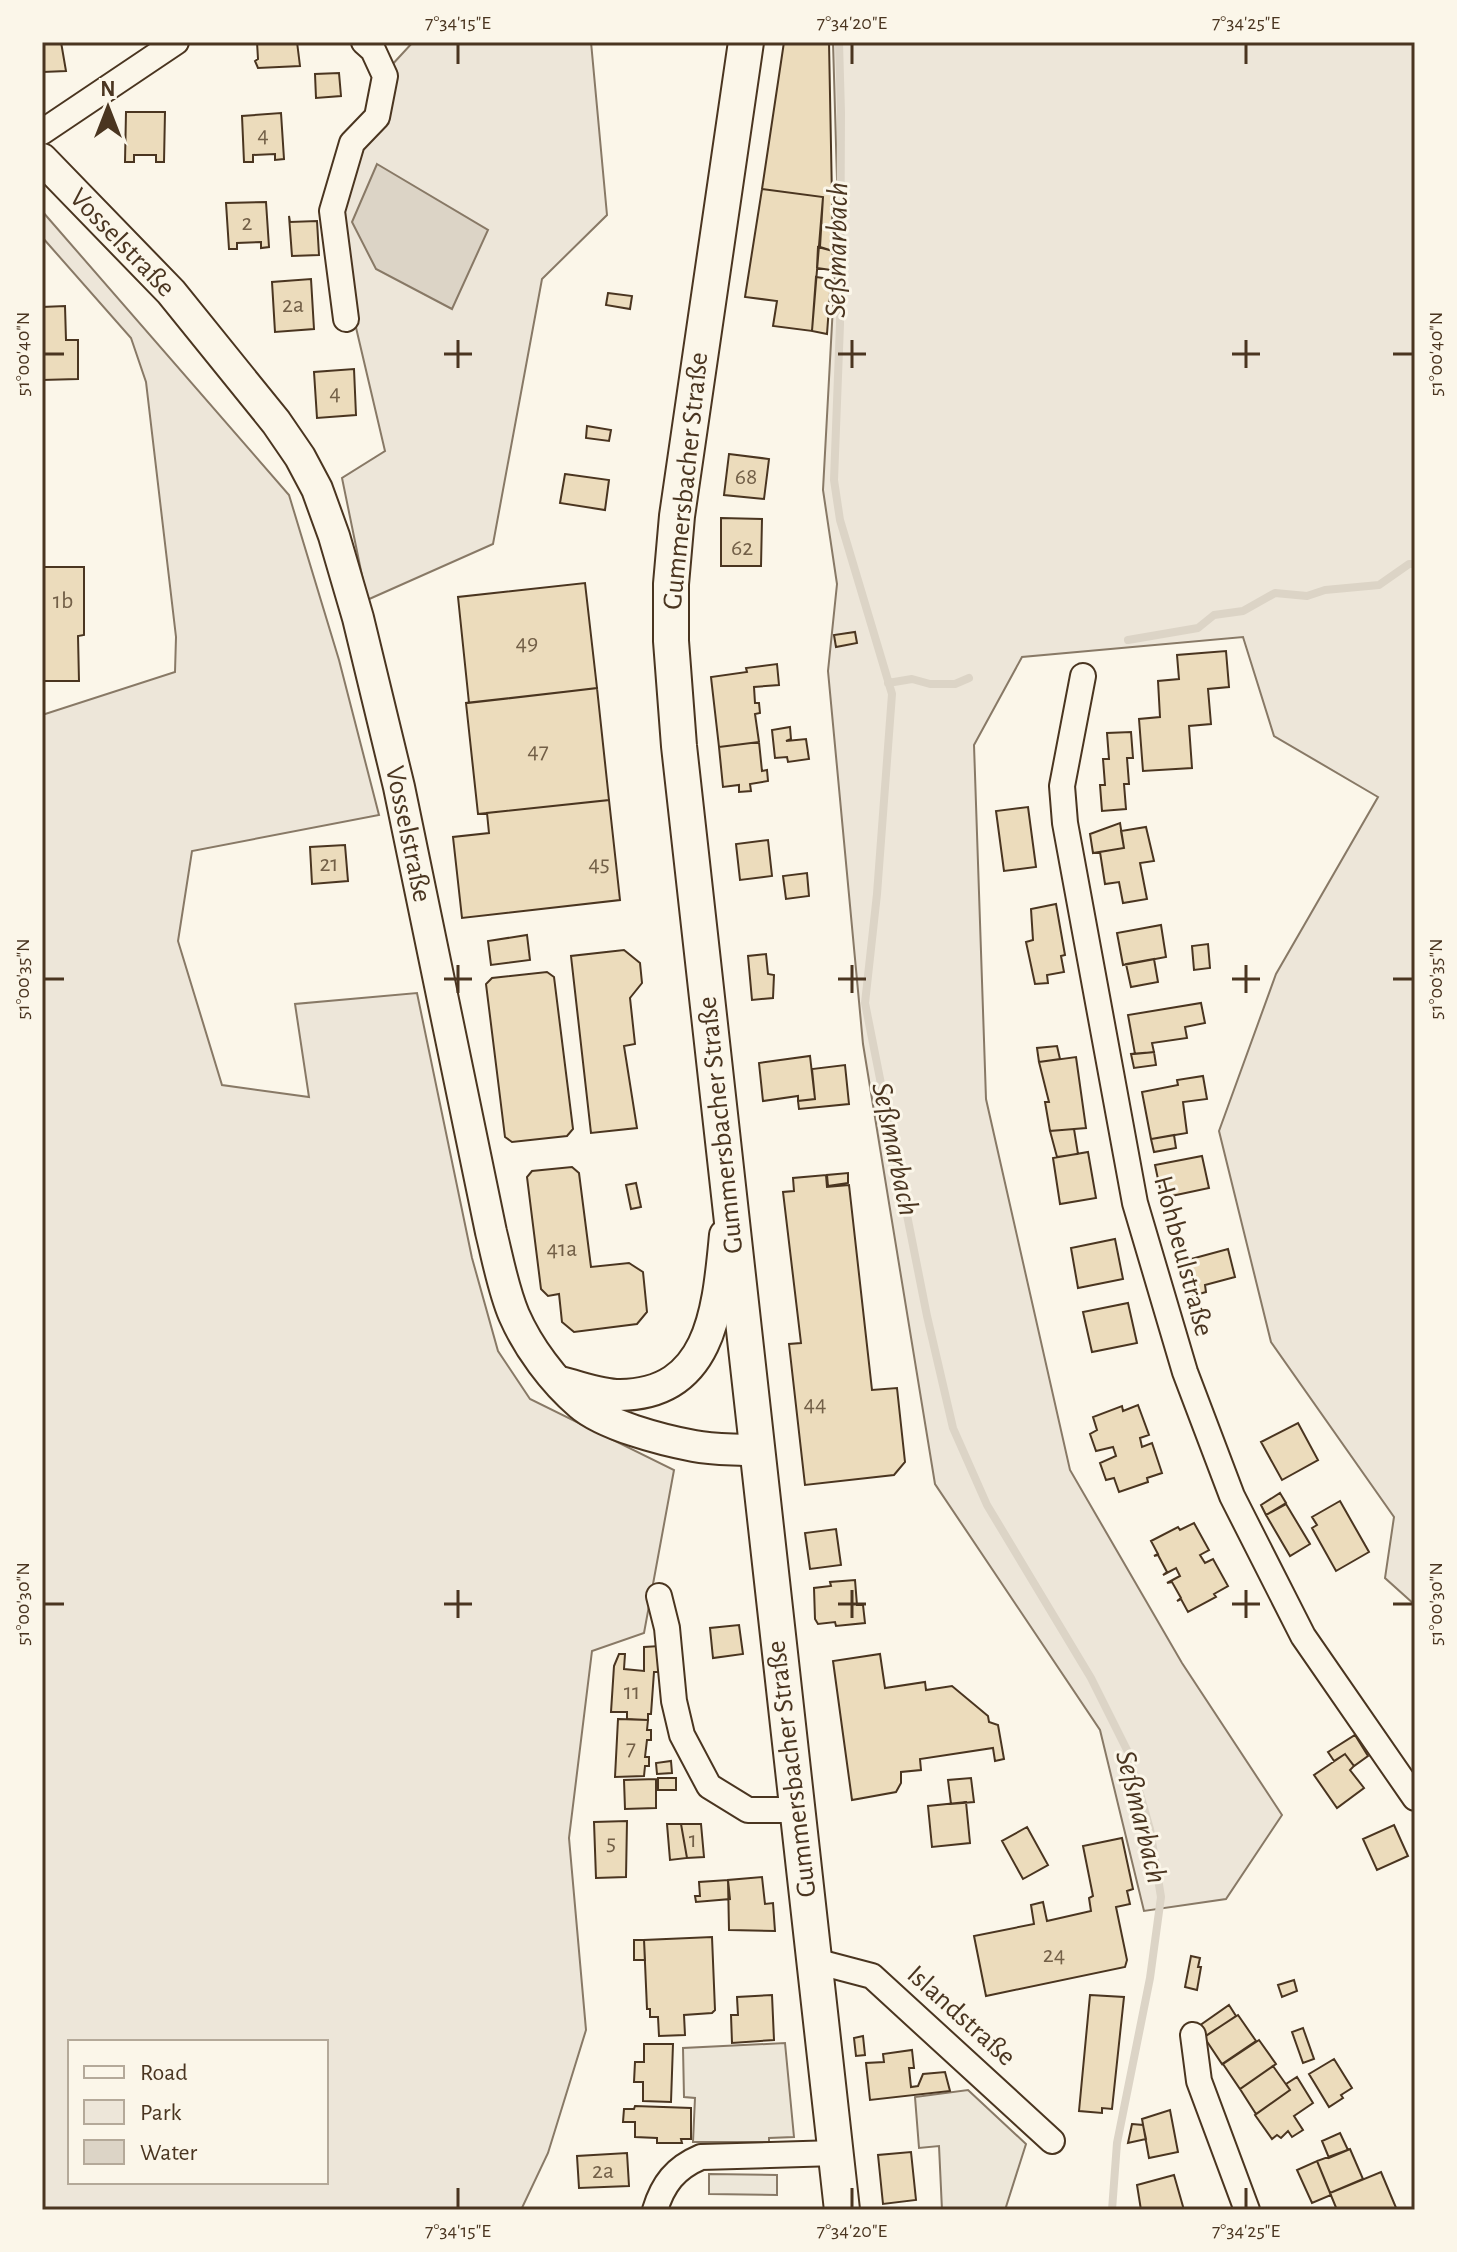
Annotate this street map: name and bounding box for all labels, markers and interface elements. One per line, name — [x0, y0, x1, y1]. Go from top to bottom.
text: 7°34'15"E — [425, 13, 491, 33]
text: 7°34'20"E — [817, 13, 887, 33]
text: 7°34'25"E — [1212, 13, 1280, 33]
north arrow — [68, 68, 148, 148]
text: N — [100, 78, 116, 100]
house number: 4 — [257, 123, 269, 147]
water label: Seßmarbach — [821, 182, 853, 318]
street label: Vosselstraße — [64, 184, 180, 302]
house number: 2 — [242, 211, 253, 235]
house number: 2a — [282, 293, 304, 317]
text: 51°00'40"N — [13, 312, 33, 396]
text: 51°00'40"N — [1426, 312, 1446, 396]
street label: Gummersbacher Straße — [659, 351, 713, 611]
house number: 4 — [329, 381, 341, 405]
house number: 68 — [735, 465, 757, 489]
house number: 62 — [731, 536, 753, 560]
house number: 1b — [53, 589, 73, 613]
house number: 49 — [516, 631, 538, 655]
house number: 47 — [527, 739, 549, 763]
street label: Vosselstraße — [380, 763, 436, 905]
house number: 21 — [319, 852, 339, 876]
house number: 45 — [588, 852, 610, 876]
text: 51°00'35"N — [13, 938, 33, 1020]
text: 51°00'35"N — [1426, 938, 1446, 1020]
street label: Gummersbacher Straße — [694, 995, 748, 1255]
water label: Seßmarbach — [866, 1079, 924, 1219]
street label: Hohbeulstraße — [1148, 1173, 1218, 1339]
house number: 41a — [547, 1237, 577, 1261]
house number: 44 — [803, 1392, 827, 1416]
text: 51°00'30"N — [13, 1562, 33, 1646]
text: 51°00'30"N — [1426, 1562, 1446, 1646]
street label: Gummersbacher Straße — [762, 1639, 822, 1899]
house number: 11 — [624, 1680, 640, 1704]
house number: 7 — [626, 1736, 636, 1760]
water label: Seßmarbach — [1110, 1747, 1172, 1887]
house number: 1 — [689, 1828, 697, 1852]
house number: 5 — [606, 1831, 616, 1855]
house number: 24 — [1043, 1943, 1065, 1967]
street label: Islandstraße — [901, 1960, 1021, 2072]
legend — [68, 2040, 328, 2184]
text: Road — [140, 2061, 188, 2085]
text: Park — [140, 2101, 181, 2125]
text: Water — [140, 2141, 198, 2165]
house number: 2a — [592, 2159, 614, 2183]
text: 7°34'15"E — [425, 2221, 491, 2241]
text: 7°34'20"E — [817, 2221, 887, 2241]
text: 7°34'25"E — [1212, 2221, 1280, 2241]

